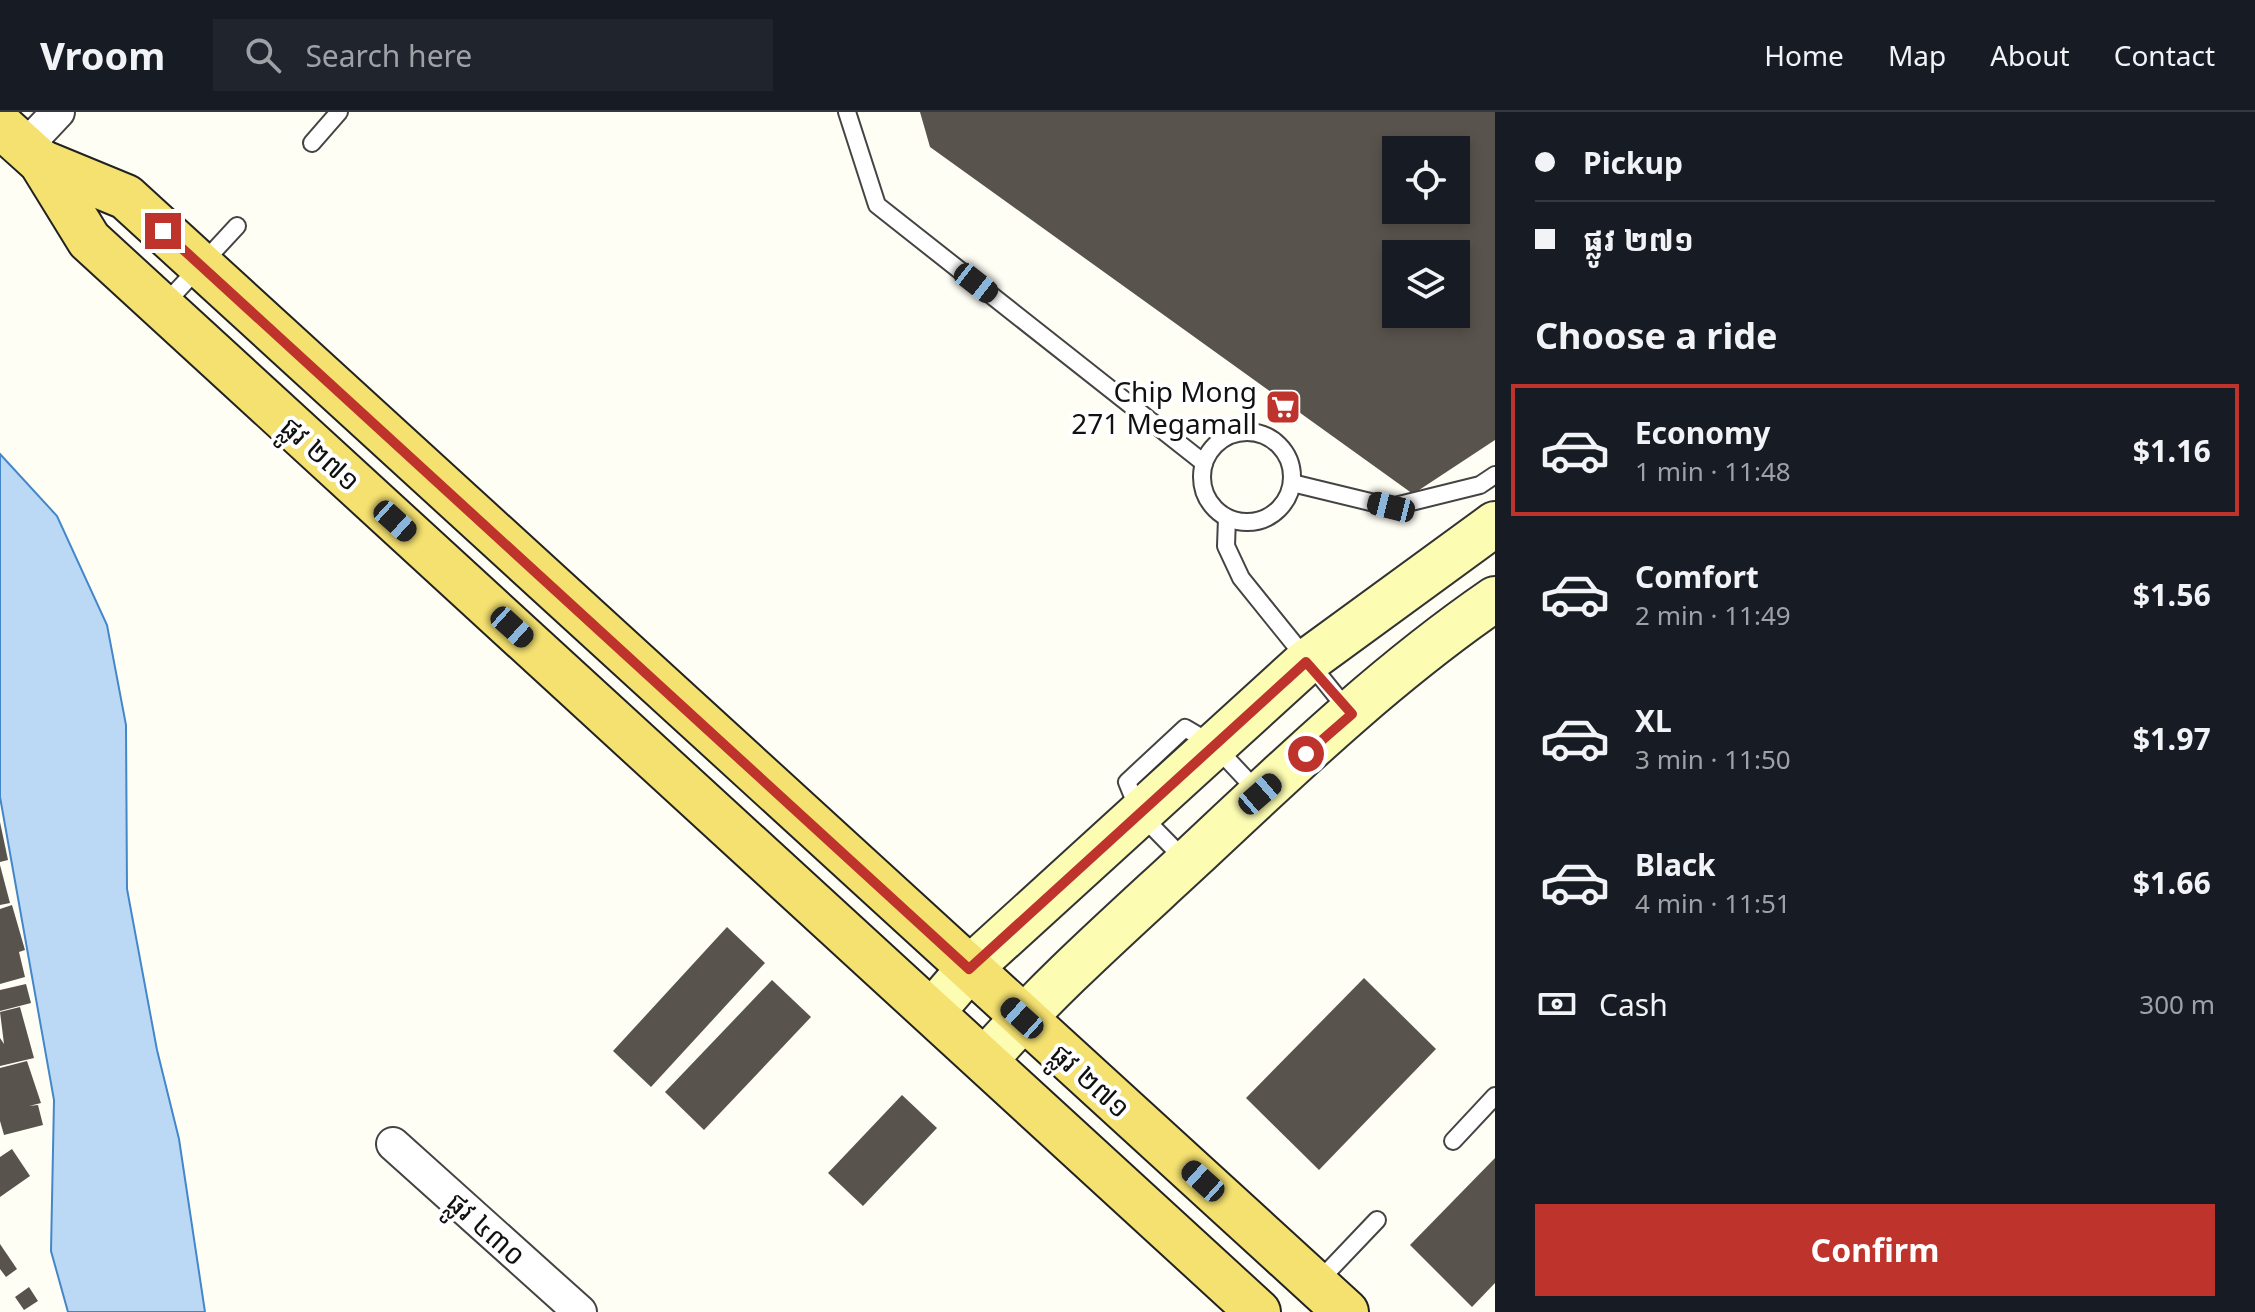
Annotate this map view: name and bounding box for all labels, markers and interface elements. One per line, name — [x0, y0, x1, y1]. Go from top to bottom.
search box — [213, 19, 773, 91]
text: Vroom — [40, 29, 165, 81]
icon: search — [241, 33, 285, 77]
text: Search here — [305, 35, 472, 76]
text: Home — [1764, 36, 1844, 74]
text: Map — [1888, 36, 1946, 74]
text: About — [1990, 36, 2070, 74]
text: Contact — [2114, 36, 2215, 74]
map controls — [1382, 136, 1470, 328]
button: locate — [1382, 136, 1470, 224]
text: Pickup — [1583, 142, 1683, 183]
route end — [145, 213, 181, 249]
text: ផ្លូវ ២៧១ — [1583, 219, 1694, 260]
button: layers — [1382, 240, 1470, 328]
car — [950, 259, 1002, 307]
text: Choose a ride — [1535, 311, 1777, 360]
place label: Chip Mong 271 Megamall — [1071, 372, 1257, 442]
supermarket icon: Chip Mong 271 Megamall — [1264, 388, 1302, 426]
street label: ផ្លូវ ២៧១ — [268, 407, 369, 504]
text: Economy — [1635, 412, 1770, 453]
icon: car — [1539, 414, 1611, 486]
text: $1.16 — [2133, 430, 2211, 471]
text: 1 min · 11:48 — [1635, 453, 1791, 489]
car — [1365, 490, 1417, 524]
car — [369, 496, 421, 546]
text: Comfort — [1635, 556, 1759, 597]
icon: car — [1539, 558, 1611, 630]
text: $1.56 — [2133, 574, 2211, 615]
text: 2 min · 11:49 — [1635, 597, 1791, 633]
car — [486, 602, 538, 652]
text: XL — [1635, 700, 1672, 741]
icon: car — [1539, 702, 1611, 774]
text: $1.97 — [2133, 718, 2211, 759]
route start — [1288, 736, 1324, 772]
text: 3 min · 11:50 — [1635, 741, 1791, 777]
car — [1234, 769, 1286, 819]
text: Black — [1635, 844, 1716, 885]
icon: car — [1539, 846, 1611, 918]
text: $1.66 — [2133, 862, 2211, 903]
text: 4 min · 11:51 — [1635, 885, 1791, 921]
icon: cash — [1535, 982, 1579, 1026]
text: Cash — [1599, 984, 1668, 1025]
text: 300 m — [2139, 986, 2215, 1022]
car — [996, 993, 1048, 1043]
street label: ផ្លូវ ២៧១ — [1038, 1034, 1139, 1131]
car — [1177, 1156, 1229, 1206]
street label: ផ្លូវ ៤៣០ — [435, 1182, 535, 1279]
button: Confirm — [1535, 1204, 2215, 1296]

